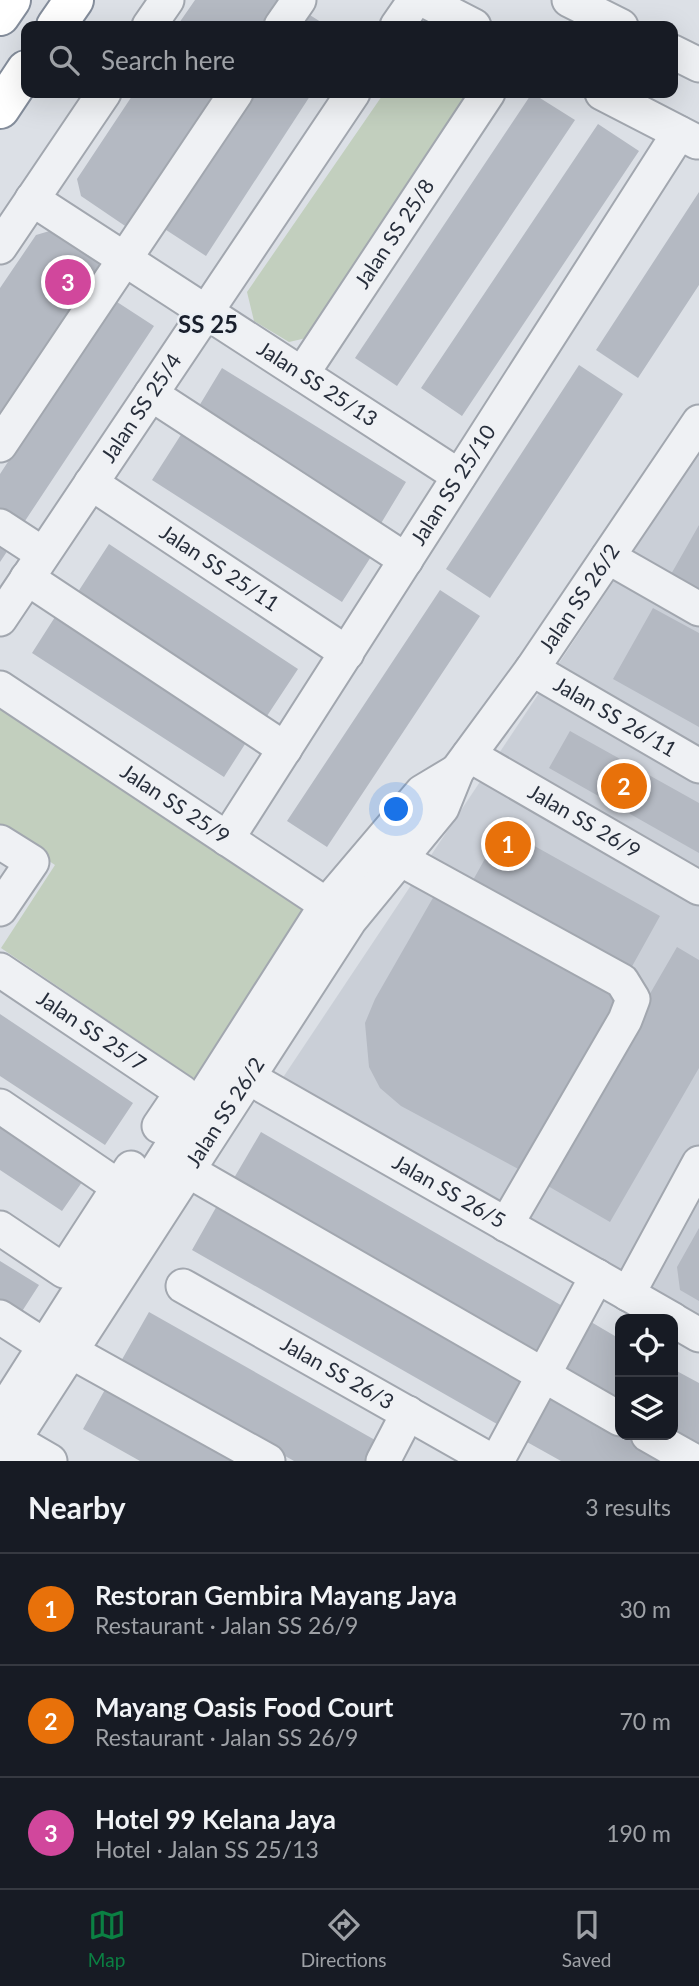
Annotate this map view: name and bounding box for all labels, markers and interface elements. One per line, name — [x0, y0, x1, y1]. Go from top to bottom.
search box — [21, 21, 678, 98]
icon: search — [45, 41, 83, 79]
text: Search here — [101, 44, 235, 76]
street label: Jalan SS 25/8 — [348, 174, 439, 292]
pin: 3 — [45, 256, 91, 308]
district label: SS 25 — [178, 309, 238, 338]
street label: Jalan SS 25/13 — [253, 335, 383, 431]
street label: Jalan SS 25/4 — [95, 348, 186, 466]
street label: Jalan SS 25/10 — [405, 420, 500, 549]
street label: Jalan SS 25/11 — [156, 518, 284, 615]
street label: Jalan SS 26/2 — [533, 539, 624, 657]
street label: Jalan SS 26/11 — [550, 670, 682, 761]
street label: Jalan SS 25/9 — [117, 758, 235, 848]
pin: 2 — [601, 760, 647, 812]
street label: Jalan SS 26/9 — [523, 780, 645, 864]
your location — [379, 792, 413, 826]
pin: 1 — [485, 818, 531, 870]
street label: Jalan SS 25/7 — [33, 985, 151, 1075]
street label: Jalan SS 26/2 — [180, 1052, 269, 1171]
street label: Jalan SS 26/5 — [389, 1149, 510, 1232]
map controls — [615, 1314, 678, 1440]
button: locate — [615, 1314, 678, 1377]
street label: Jalan SS 26/3 — [277, 1330, 399, 1414]
button: layers — [615, 1377, 678, 1440]
text: Nearby — [28, 1489, 126, 1525]
text: 3 results — [585, 1493, 671, 1521]
text: Restoran Gembira Mayang Jaya — [95, 1579, 457, 1611]
text: 1 — [44, 1595, 58, 1623]
text: 30 m — [620, 1595, 671, 1623]
text: Restaurant · Jalan SS 26/9 — [95, 1611, 358, 1639]
text: Mayang Oasis Food Court — [95, 1691, 393, 1723]
text: 2 — [44, 1707, 58, 1735]
text: 70 m — [620, 1707, 671, 1735]
text: Restaurant · Jalan SS 26/9 — [95, 1723, 358, 1751]
text: Hotel 99 Kelana Jaya — [95, 1803, 336, 1835]
text: 3 — [44, 1819, 58, 1847]
text: 190 m — [606, 1819, 671, 1847]
text: Hotel · Jalan SS 25/13 — [95, 1835, 319, 1863]
tab: Map — [88, 1906, 126, 1971]
tab: Directions — [301, 1906, 387, 1971]
tab: Saved — [562, 1906, 611, 1971]

